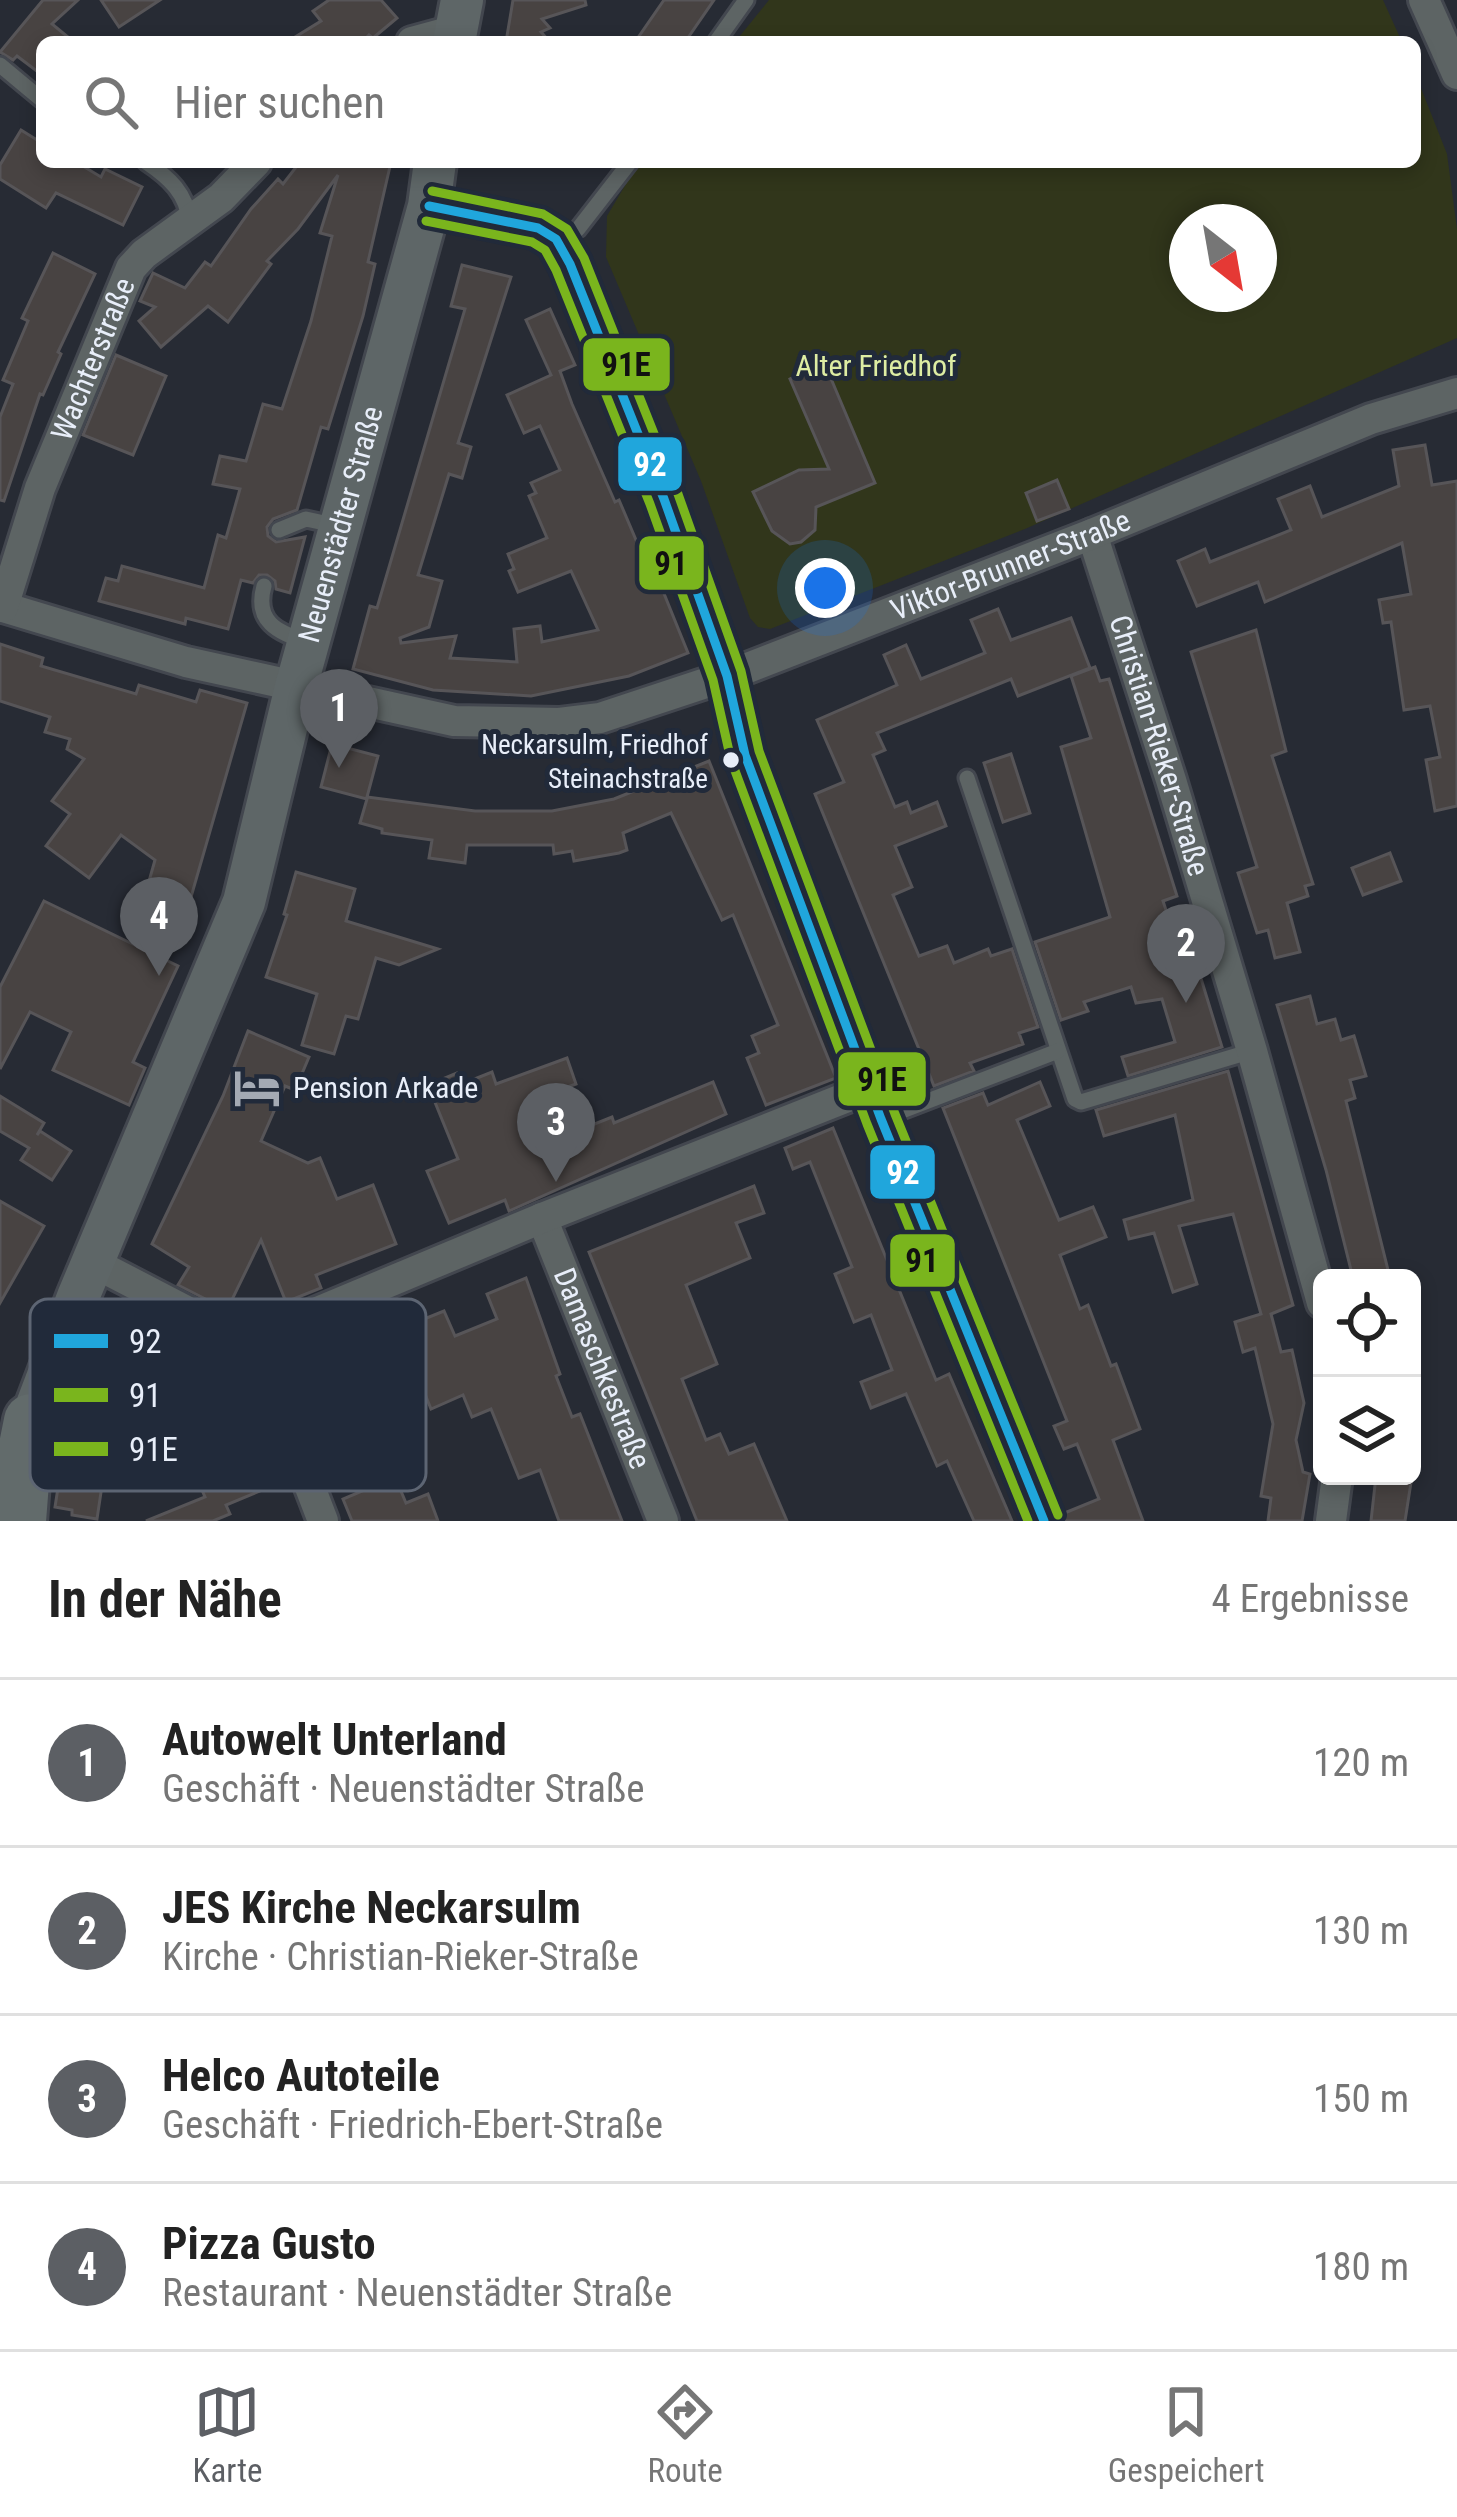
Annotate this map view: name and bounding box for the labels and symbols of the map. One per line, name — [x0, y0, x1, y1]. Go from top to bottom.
north arrow — [1169, 204, 1277, 312]
street label: Wachterstraße — [44, 273, 142, 445]
line badge: 91E — [581, 336, 672, 393]
text: 91E — [601, 345, 651, 384]
park label: Alter Friedhof — [795, 348, 957, 383]
street label: Neuenstädter Straße — [291, 402, 390, 646]
line badge: 92 — [616, 435, 684, 493]
text: 92 — [633, 445, 667, 484]
street label: Viktor-Brunner-Straße — [885, 502, 1135, 628]
line badge: 91 — [637, 534, 706, 592]
text: 91 — [654, 544, 688, 583]
your location — [795, 558, 855, 618]
street label: Christian-Rieker-Straße — [1102, 611, 1217, 880]
pin: 1 — [300, 669, 378, 768]
place label: Neckarsulm, Friedhof Steinachstraße — [481, 729, 708, 795]
marker: Neckarsulm, Friedhof Steinachstraße — [720, 749, 742, 771]
pin: 4 — [120, 877, 198, 976]
pin: 2 — [1147, 904, 1225, 1003]
line badge: 91E — [836, 1050, 928, 1108]
text: 91E — [857, 1060, 907, 1099]
hotel icon: Pension Arkade — [232, 1063, 282, 1113]
place label: Pension Arkade — [293, 1070, 478, 1105]
pin: 3 — [517, 1083, 595, 1182]
line badge: 92 — [868, 1143, 937, 1201]
text: 92 — [886, 1153, 920, 1192]
line badge: 91 — [888, 1232, 957, 1289]
text: 91 — [905, 1241, 939, 1280]
street label: Damaschkestraße — [547, 1263, 658, 1474]
legend — [30, 1299, 426, 1491]
text: 92 — [129, 1322, 162, 1361]
text: 91 — [129, 1376, 162, 1415]
text: 91E — [129, 1430, 178, 1469]

